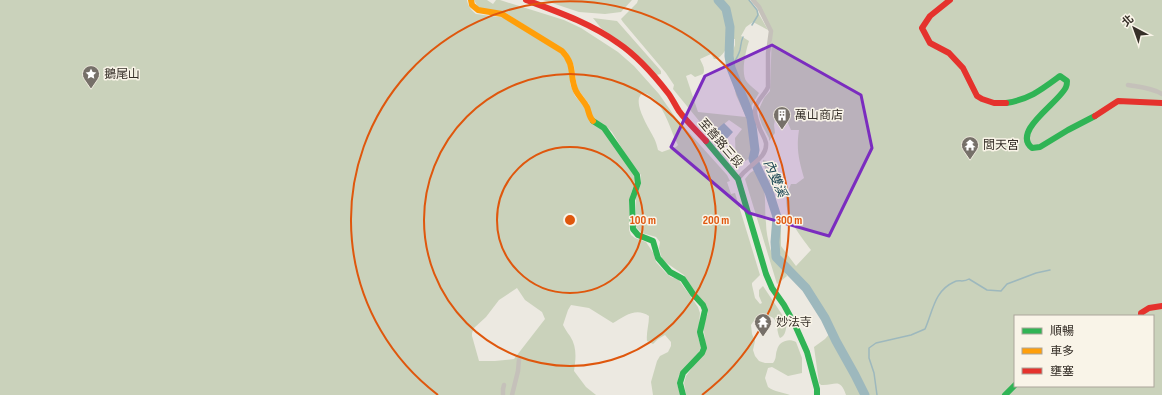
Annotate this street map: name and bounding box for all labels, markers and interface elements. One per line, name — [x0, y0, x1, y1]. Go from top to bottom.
north arrow — [1114, 8, 1154, 48]
text: 北 — [1119, 12, 1136, 29]
place icon: 鵝尾山 — [81, 64, 101, 89]
place label: 鵝尾山 — [104, 67, 140, 82]
building icon: 萬山商店 — [772, 105, 792, 130]
place label: 萬山商店 — [795, 108, 843, 123]
street label: 至善路三段 — [695, 116, 746, 171]
temple icon: 閭天宮 — [960, 135, 980, 160]
place label: 閭天宮 — [983, 138, 1019, 153]
water label: 內雙溪 — [760, 157, 791, 201]
centre of rings — [563, 213, 577, 227]
text: 100 m — [630, 213, 656, 228]
text: 200 m — [703, 213, 729, 228]
text: 300 m — [776, 213, 802, 228]
temple icon: 妙法寺 — [753, 312, 773, 337]
place label: 妙法寺 — [776, 315, 812, 330]
legend — [1014, 315, 1154, 387]
text: 順暢 — [1050, 324, 1074, 339]
text: 車多 — [1050, 344, 1074, 359]
text: 壅塞 — [1050, 364, 1074, 379]

